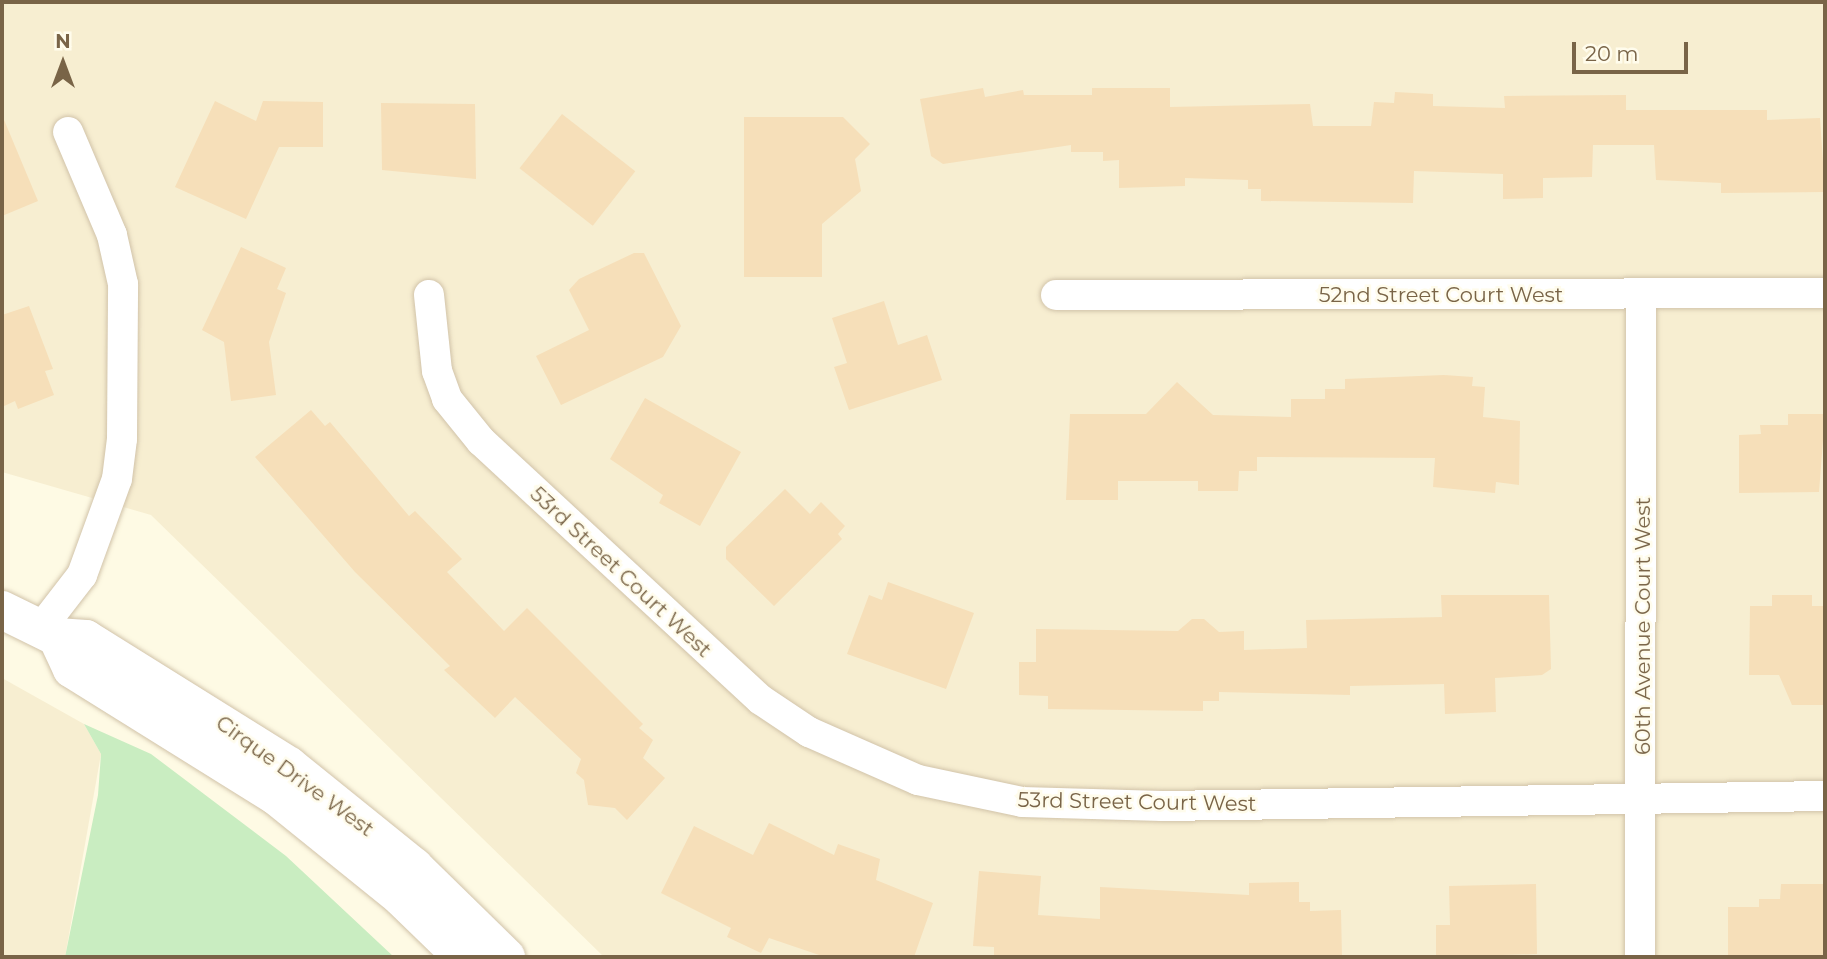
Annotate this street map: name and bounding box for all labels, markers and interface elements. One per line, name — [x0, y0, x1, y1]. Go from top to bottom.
north arrow — [28, 28, 98, 98]
scale bar — [1575, 28, 1690, 72]
text: N — [55, 30, 71, 53]
text: 20 m — [1585, 41, 1639, 66]
street label: 52nd Street Court West — [1319, 282, 1563, 308]
street label: 53rd Street Court West — [525, 481, 717, 663]
street label: 60th Avenue Court West — [1630, 497, 1656, 755]
street label: Cirque Drive West — [211, 710, 379, 842]
street label: 53rd Street Court West — [1017, 787, 1257, 817]

